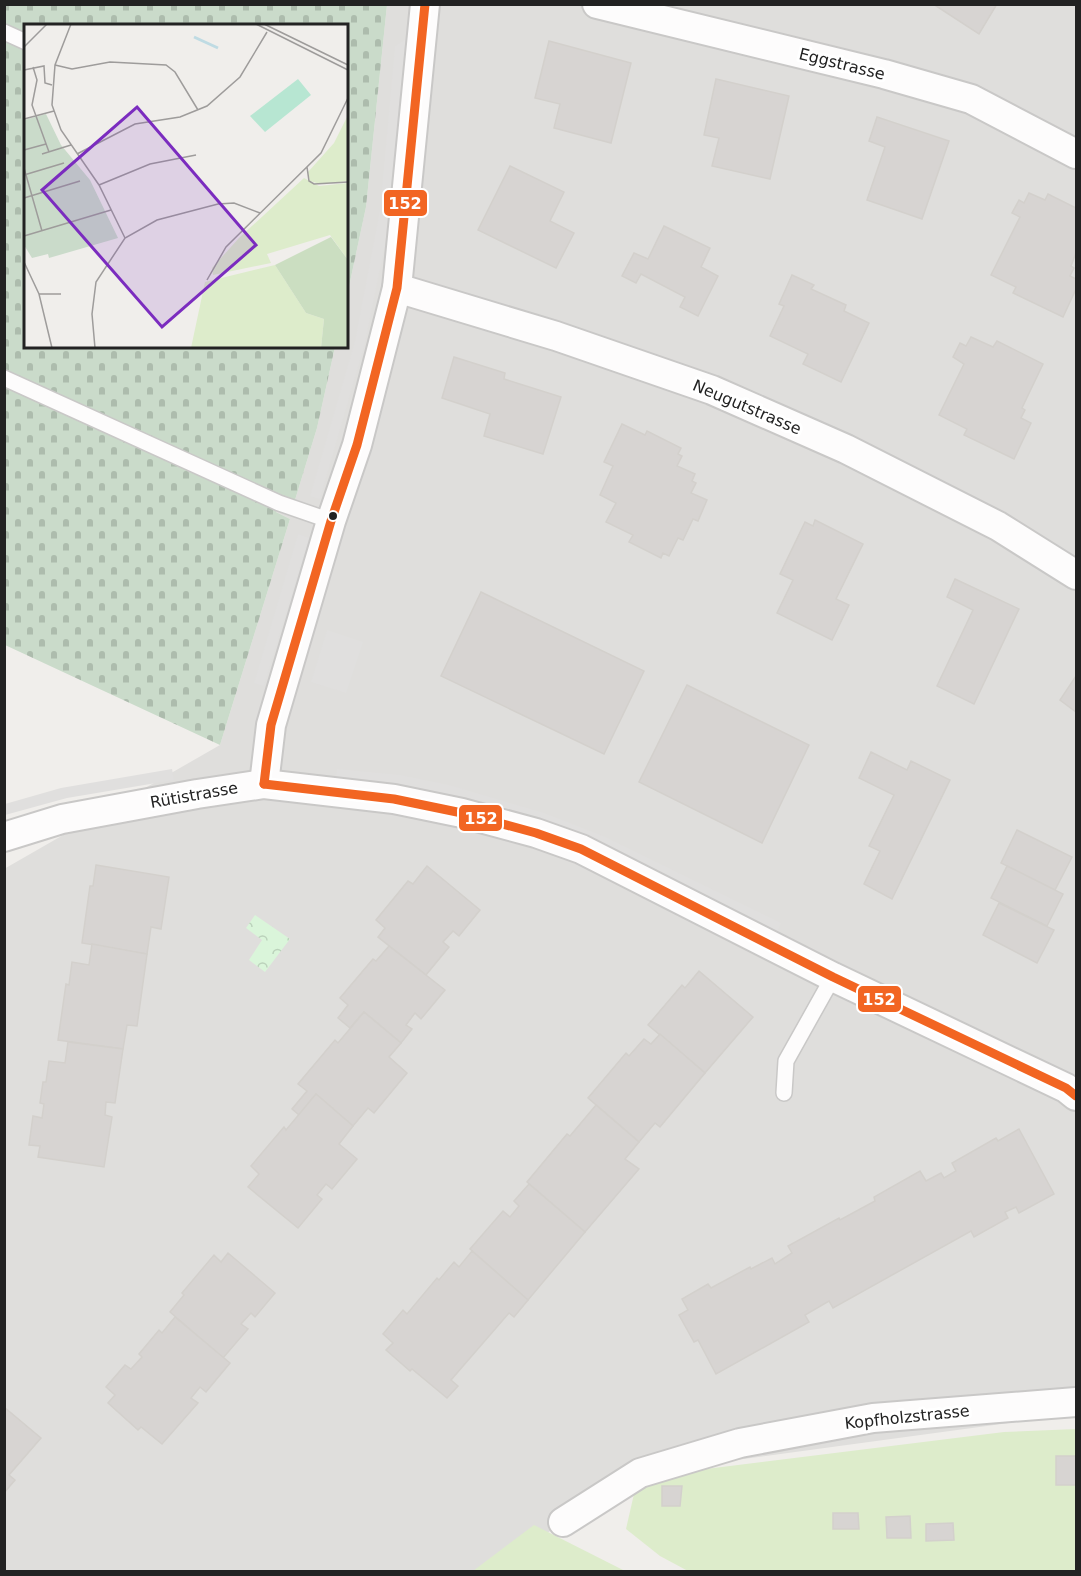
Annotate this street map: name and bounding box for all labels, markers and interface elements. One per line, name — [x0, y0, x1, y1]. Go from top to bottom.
inset map — [24, 24, 348, 348]
street label: Eggstrasse — [797, 44, 887, 84]
line badge: 152 — [383, 189, 428, 217]
text: 152 — [388, 194, 422, 213]
street label: Neugutstrasse — [690, 376, 804, 438]
unlabelled marker — [327, 510, 339, 522]
street label: Rütistrasse — [149, 778, 239, 812]
line badge: 152 — [458, 804, 503, 832]
text: 152 — [464, 809, 498, 828]
line badge: 152 — [857, 985, 902, 1013]
text: 152 — [862, 990, 896, 1009]
street label: Kopfholzstrasse — [844, 1401, 970, 1433]

